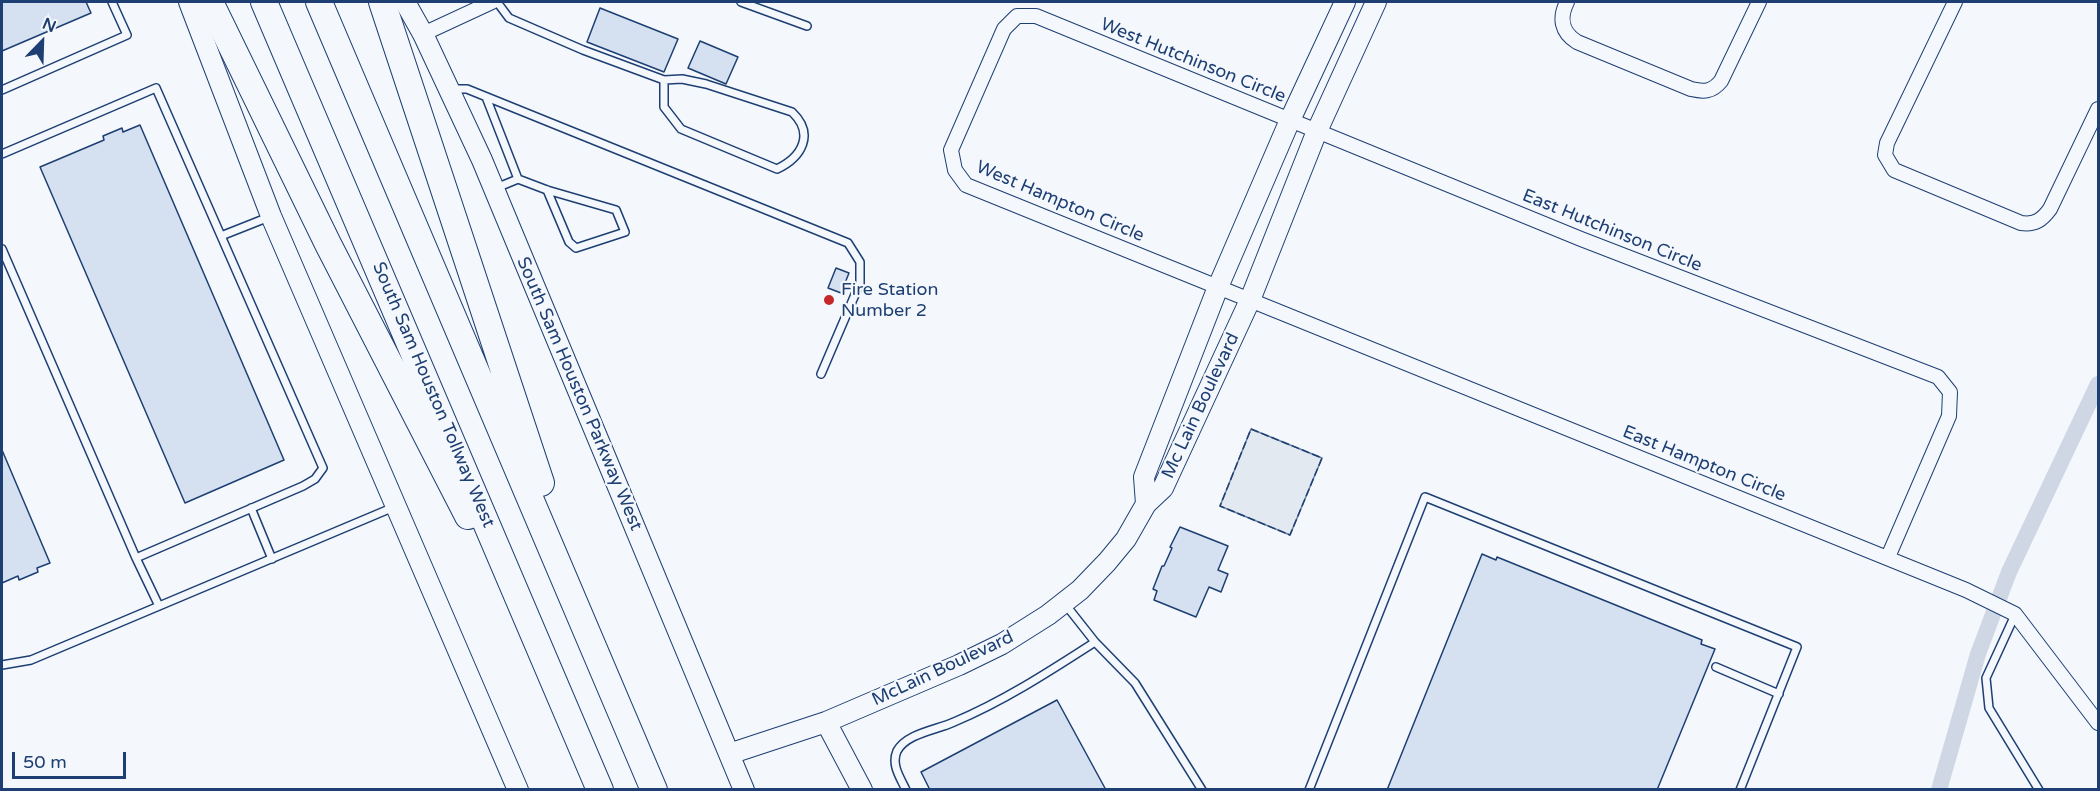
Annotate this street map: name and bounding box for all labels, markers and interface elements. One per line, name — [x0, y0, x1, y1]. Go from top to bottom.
north arrow — [12, 12, 72, 72]
text: N — [39, 14, 59, 37]
street label: West Hutchinson Circle — [1097, 14, 1289, 108]
street label: West Hampton Circle — [973, 157, 1147, 247]
street label: East Hutchinson Circle — [1519, 185, 1705, 277]
street label: South Sam Houston Parkway West — [511, 254, 647, 534]
street label: South Sam Houston Tollway West — [367, 259, 499, 531]
place label: Fire Station Number 2 — [841, 279, 938, 322]
marker: Fire Station Number 2 — [822, 293, 836, 307]
street label: Mc Lain Boulevard — [1158, 330, 1244, 482]
street label: East Hampton Circle — [1619, 421, 1789, 507]
street label: McLain Boulevard — [869, 627, 1017, 711]
scale bar — [15, 740, 129, 778]
text: 50 m — [23, 751, 67, 773]

